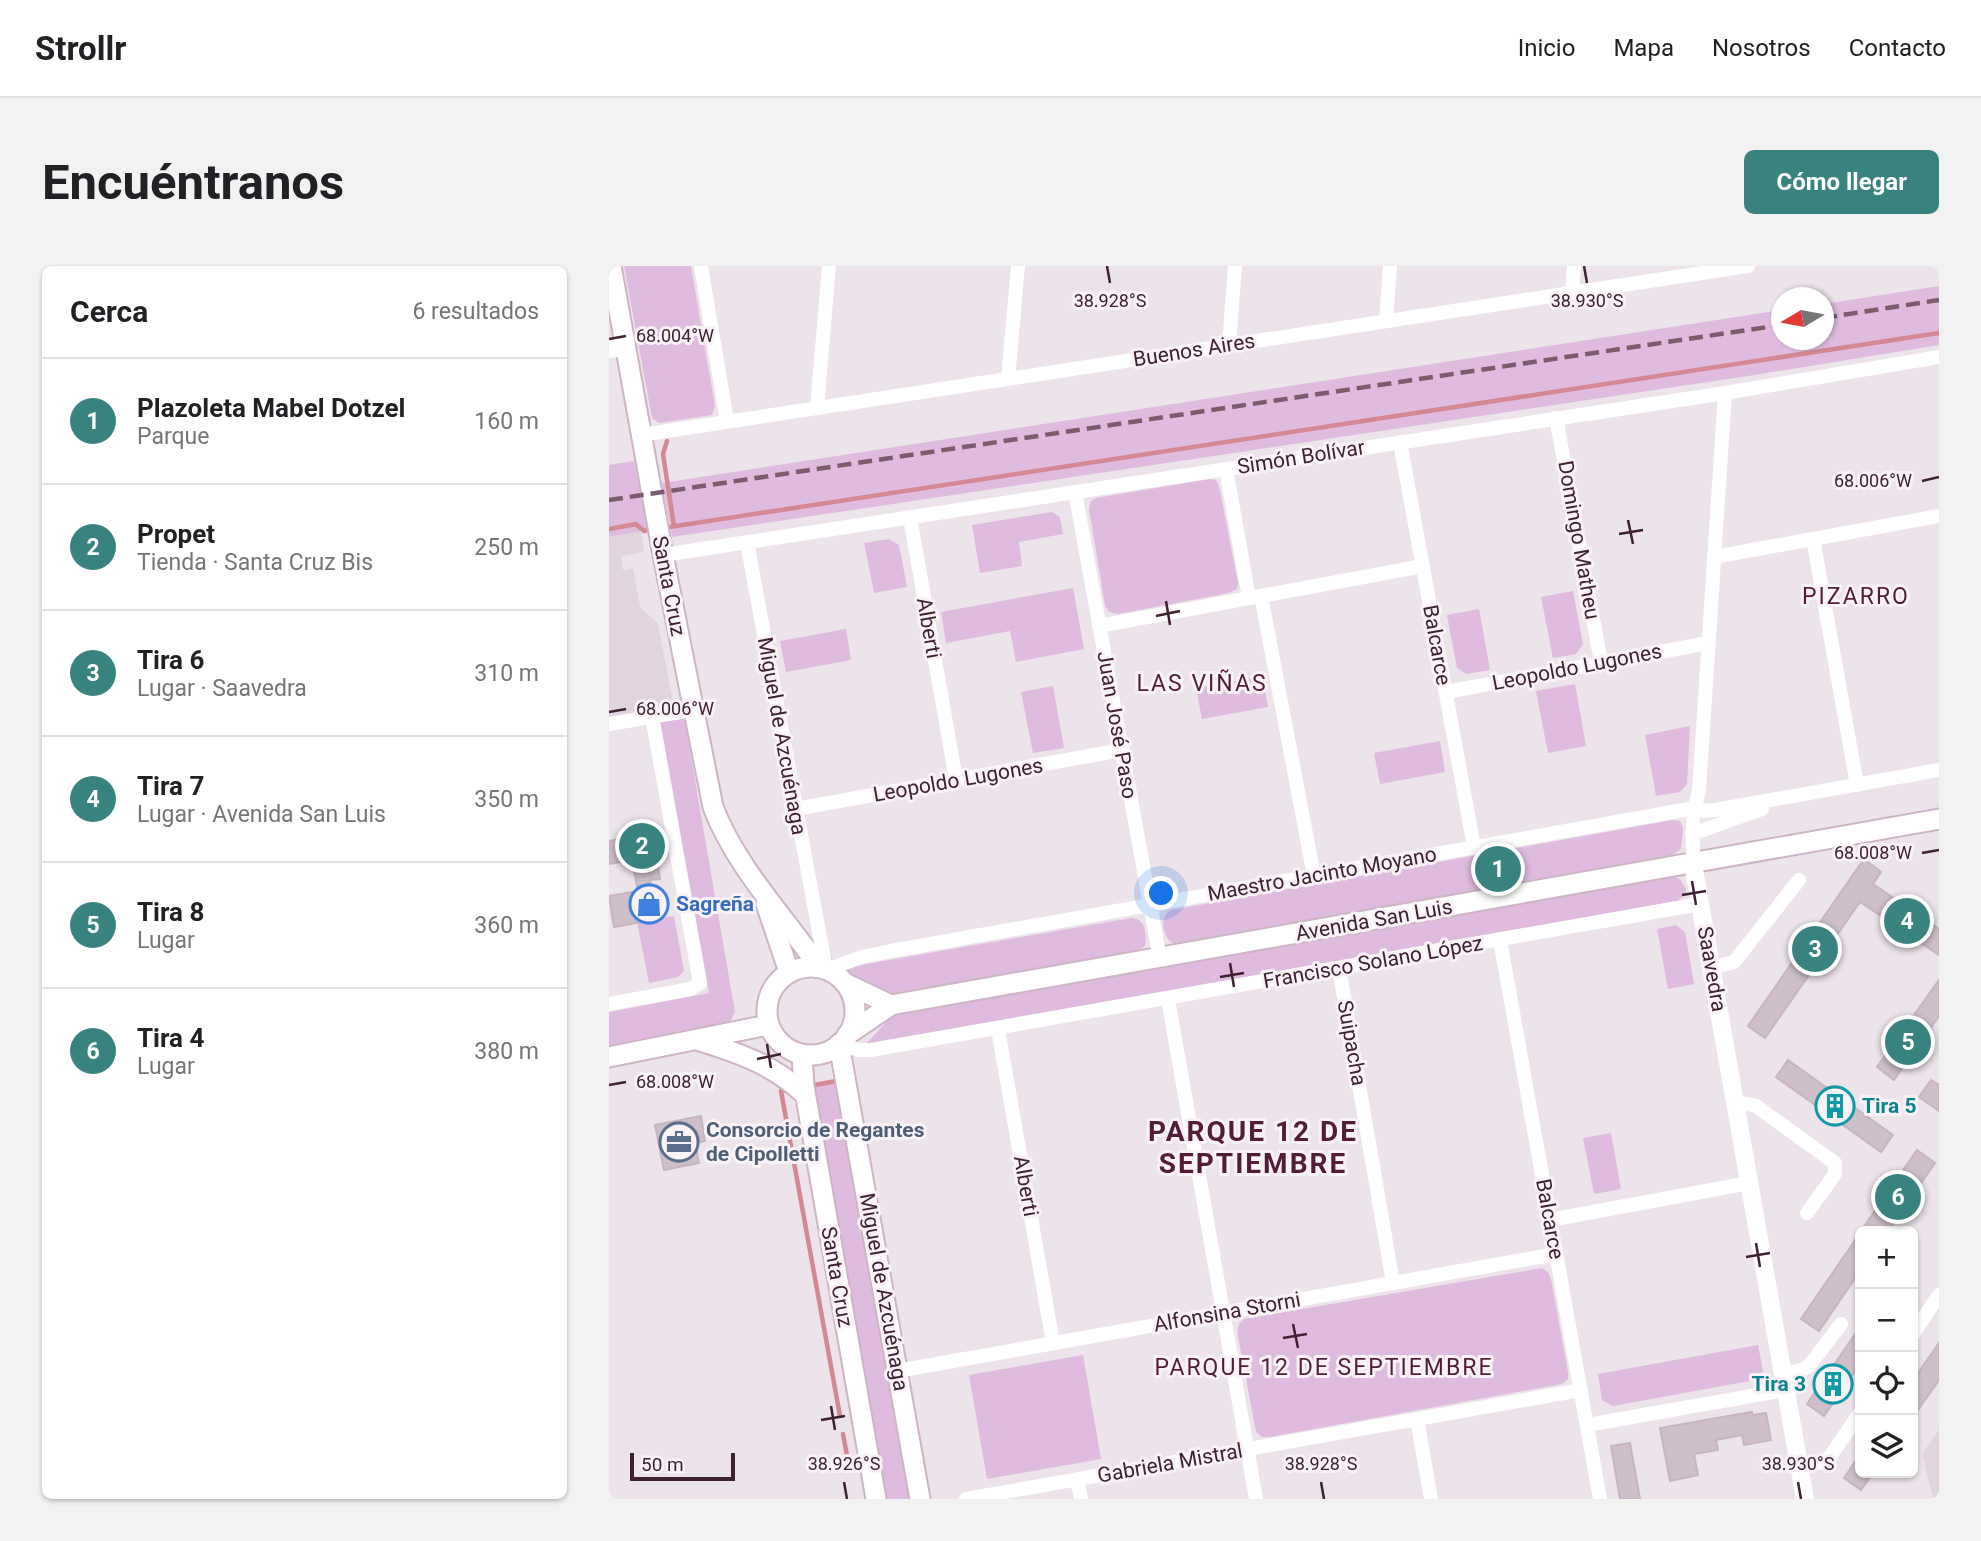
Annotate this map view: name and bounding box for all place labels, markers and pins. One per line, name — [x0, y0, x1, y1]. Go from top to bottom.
pin: 2 — [619, 820, 665, 872]
pin: 1 — [1475, 843, 1521, 895]
shop icon: Sagreña — [628, 883, 670, 925]
place label: Sagreña — [676, 892, 754, 916]
pin: 4 — [1884, 895, 1930, 947]
pin: 3 — [1792, 923, 1838, 975]
pin: 5 — [1885, 1016, 1931, 1068]
building icon: Tira 5 — [1814, 1085, 1856, 1127]
place label: Tira 5 — [1862, 1094, 1916, 1118]
place label: Consorcio de Regantes de Cipolletti — [706, 1118, 925, 1166]
office icon: Consorcio de Regantes de Cipolletti — [658, 1121, 700, 1163]
pin: 6 — [1875, 1171, 1921, 1223]
building icon: Tira 3 — [1812, 1363, 1854, 1405]
place label: Tira 3 — [1752, 1372, 1806, 1396]

